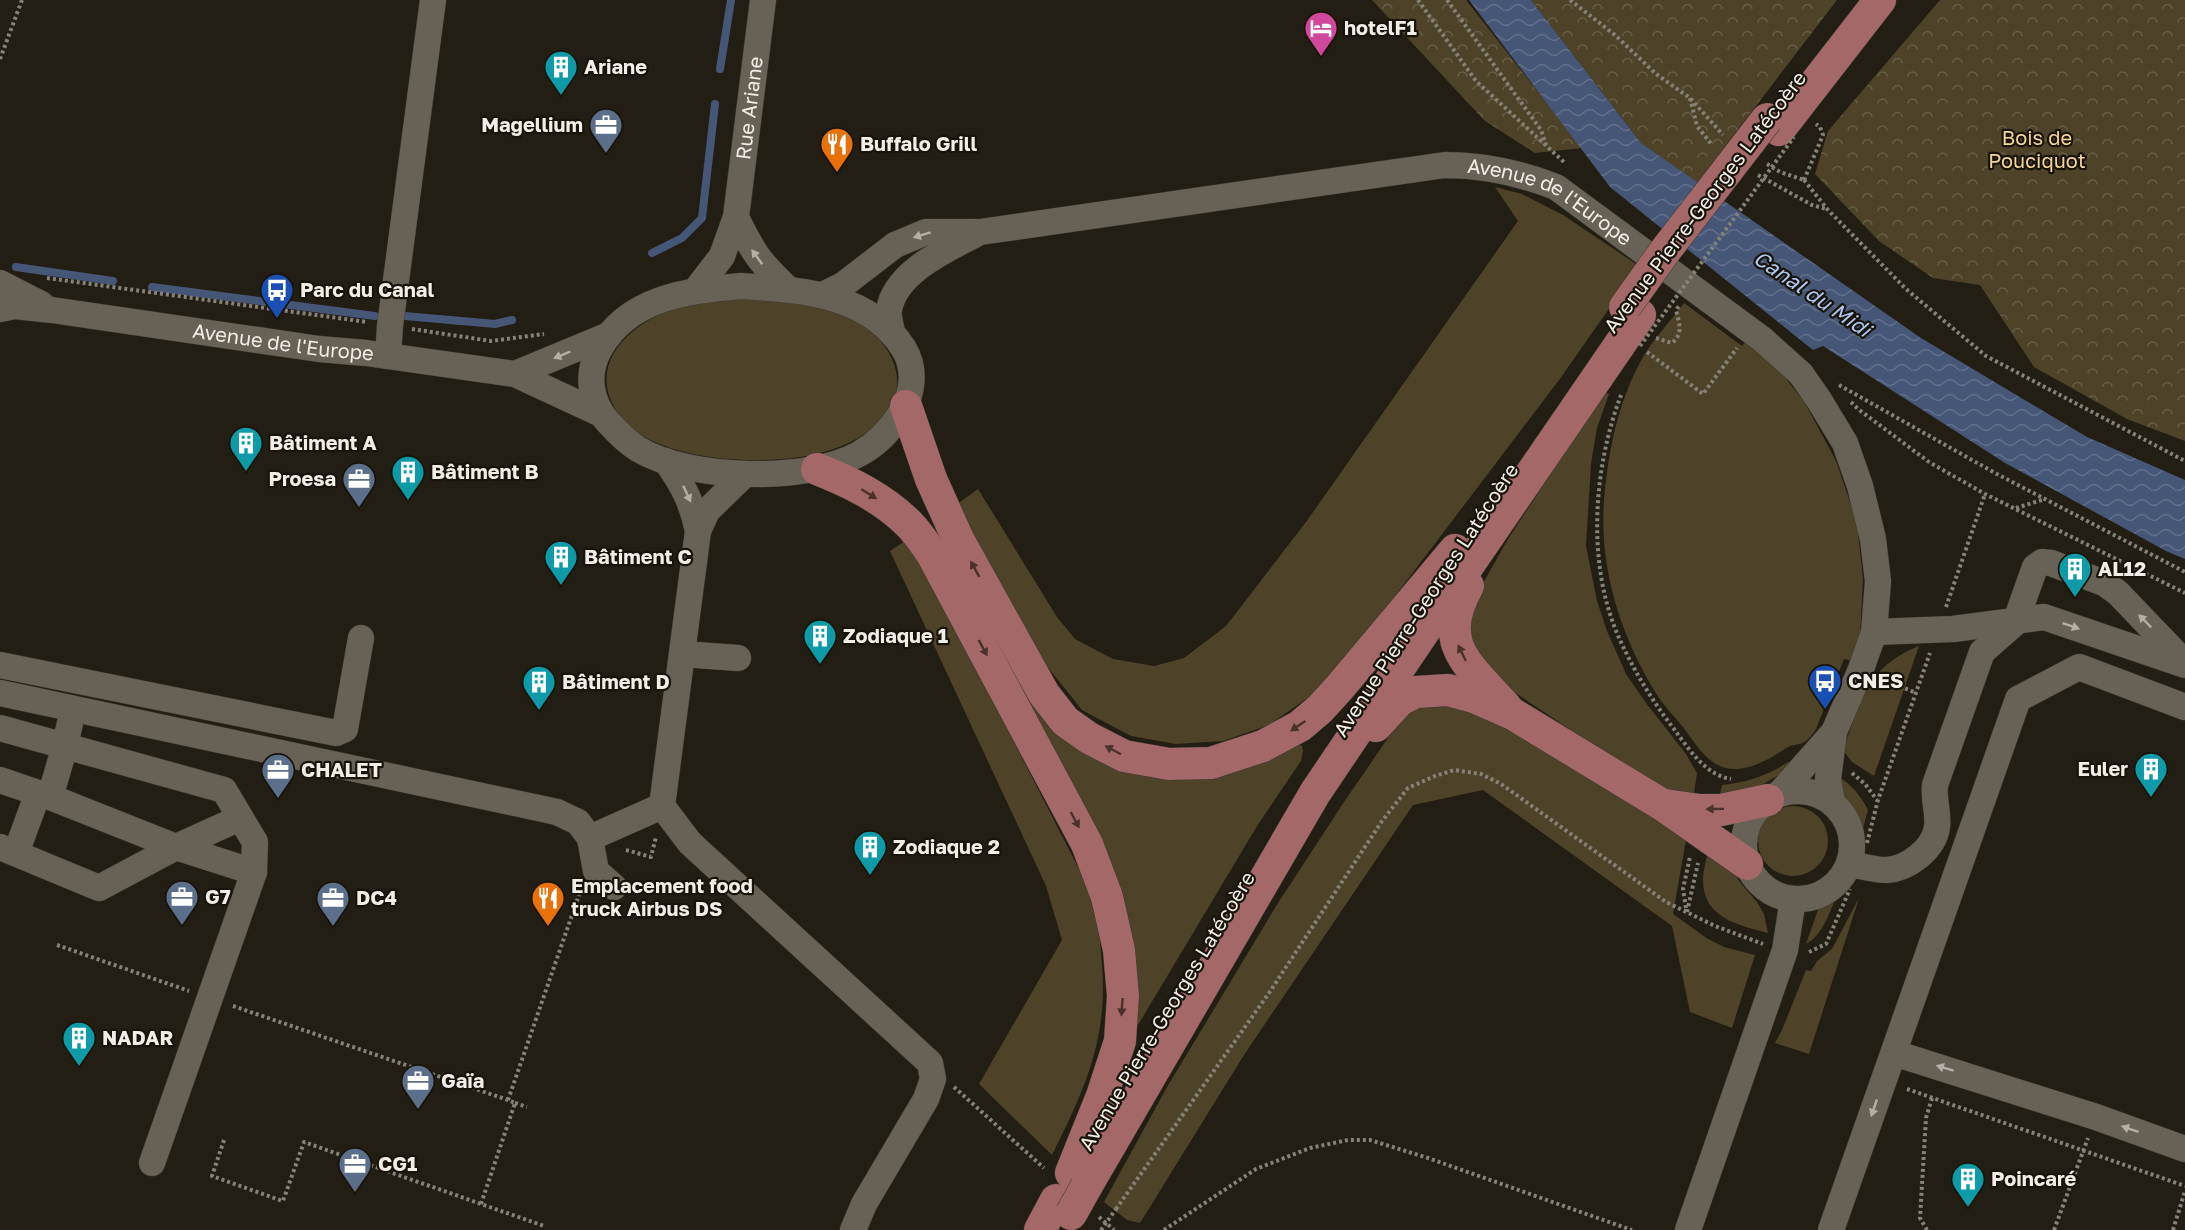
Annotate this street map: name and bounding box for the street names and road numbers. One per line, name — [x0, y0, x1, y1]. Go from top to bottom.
street label: Rue Ariane — [730, 55, 767, 161]
street label: Avenue Pierre-Georges Latécoère — [1598, 66, 1810, 337]
street label: Avenue de l'Europe — [1466, 153, 1637, 250]
street label: Avenue de l'Europe — [191, 318, 375, 365]
street label: Avenue Pierre-Georges Latécoère — [1328, 458, 1523, 741]
street label: Avenue Pierre-Georges Latécoère — [1073, 867, 1259, 1154]

